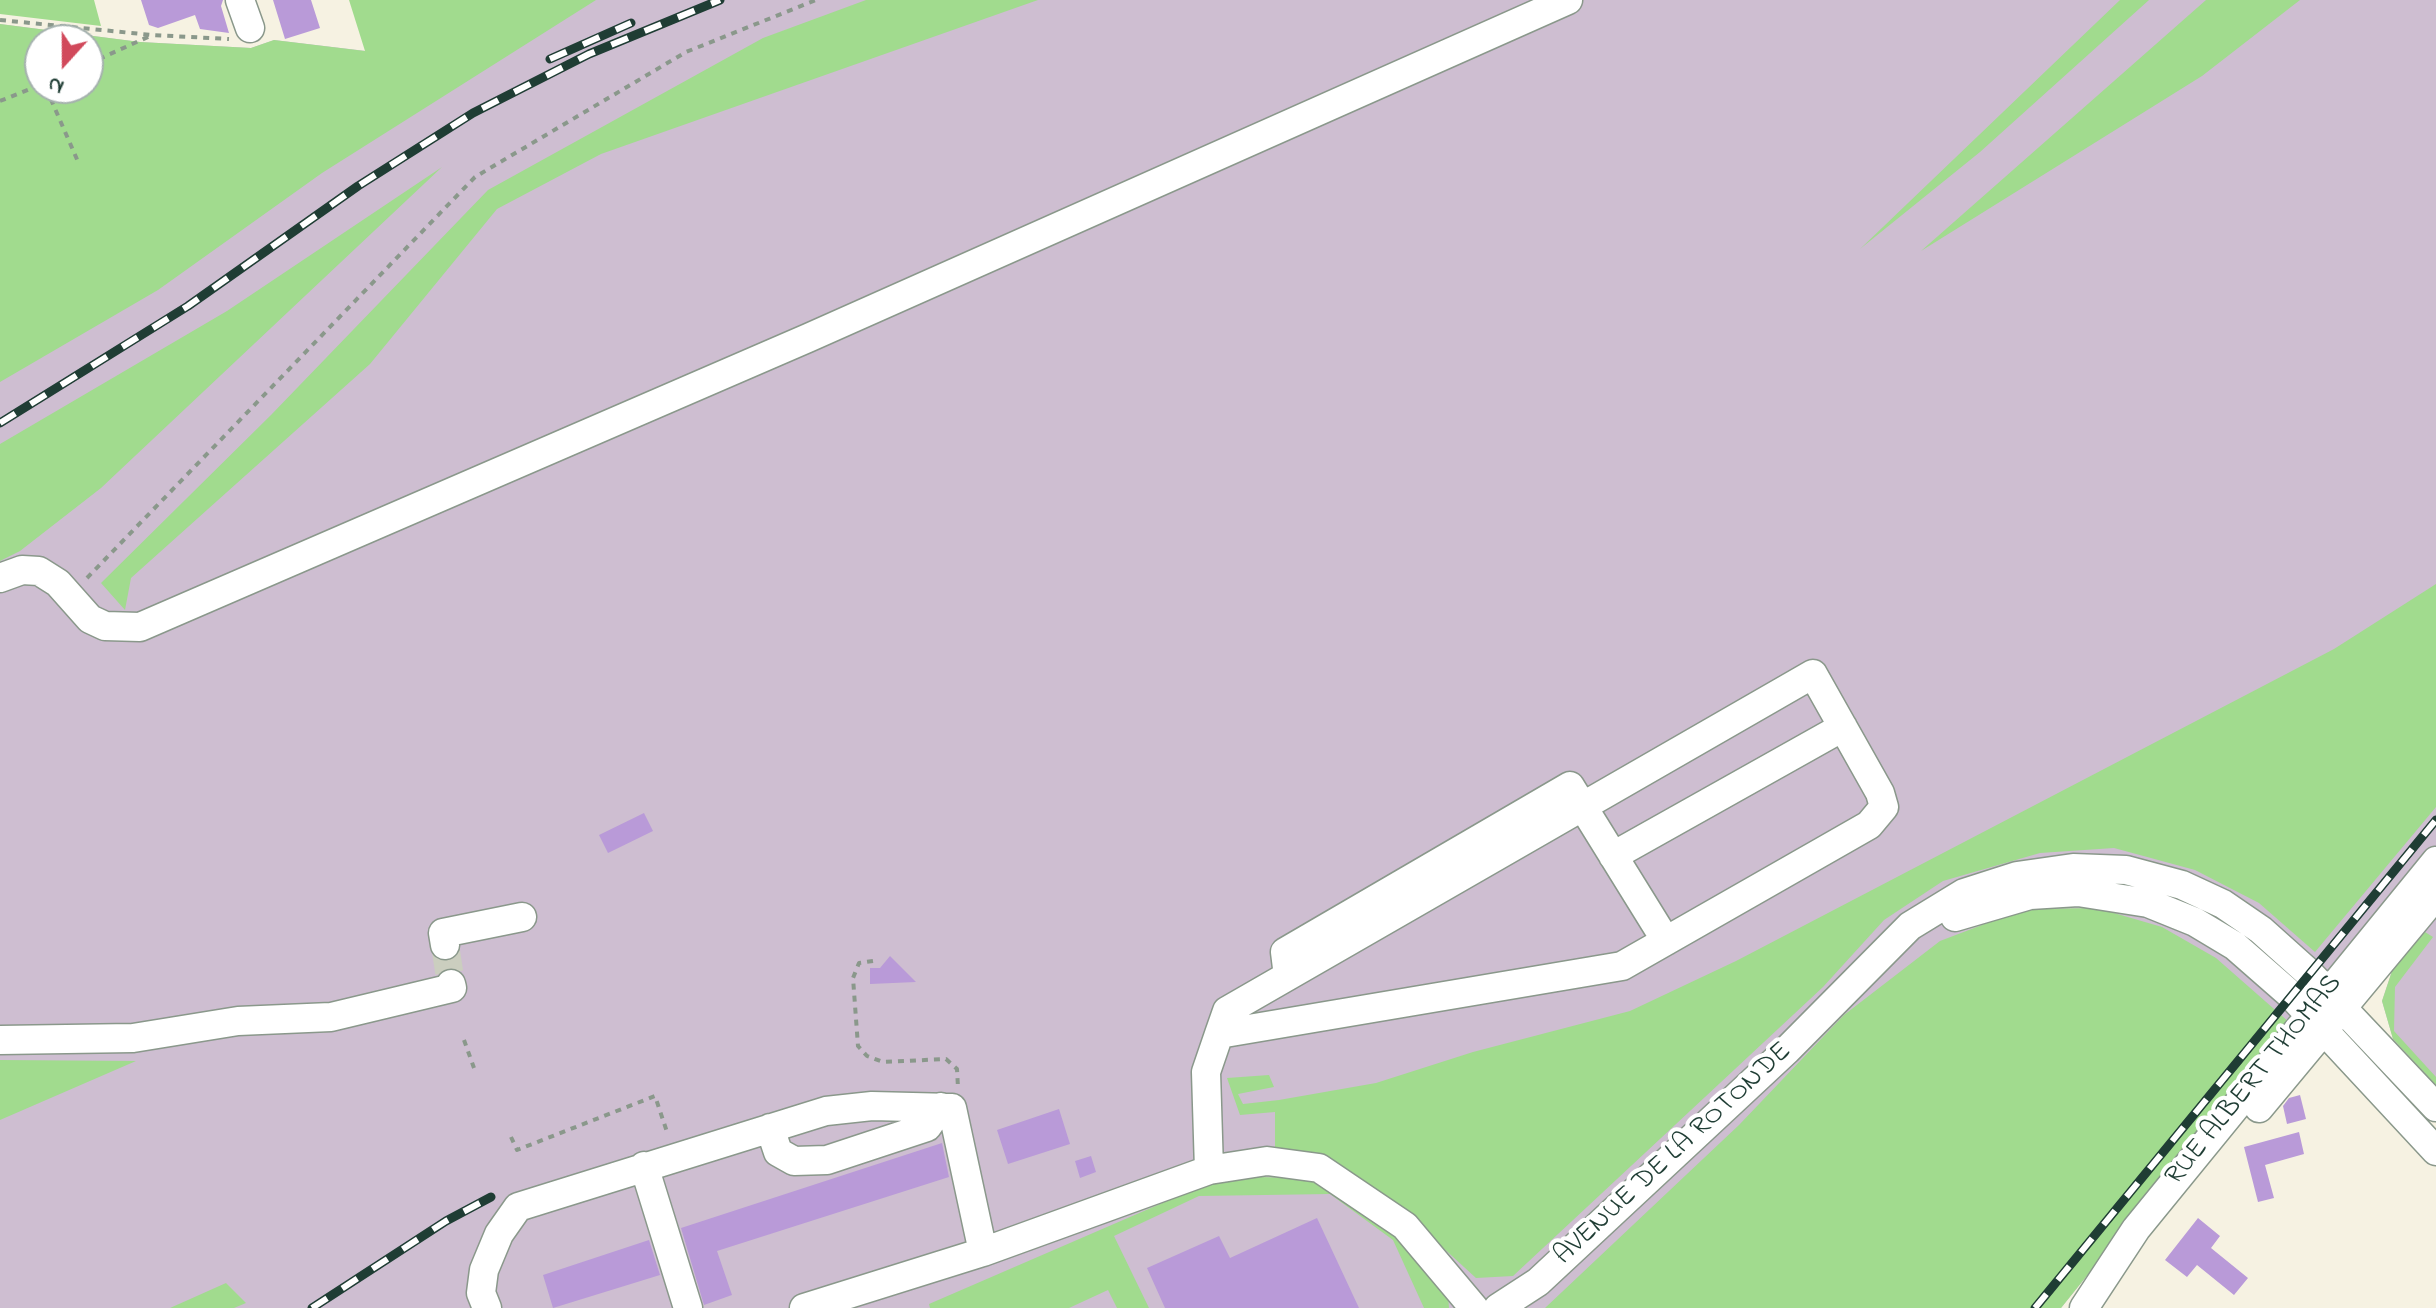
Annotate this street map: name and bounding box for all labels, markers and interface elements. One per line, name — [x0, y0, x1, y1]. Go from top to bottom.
north arrow — [24, 24, 104, 104]
text: N — [43, 67, 69, 102]
street label: RUE ALBERT THOMAS — [2159, 969, 2351, 1193]
street label: AVENUE DE LA ROTONDE — [1548, 1036, 1800, 1274]

